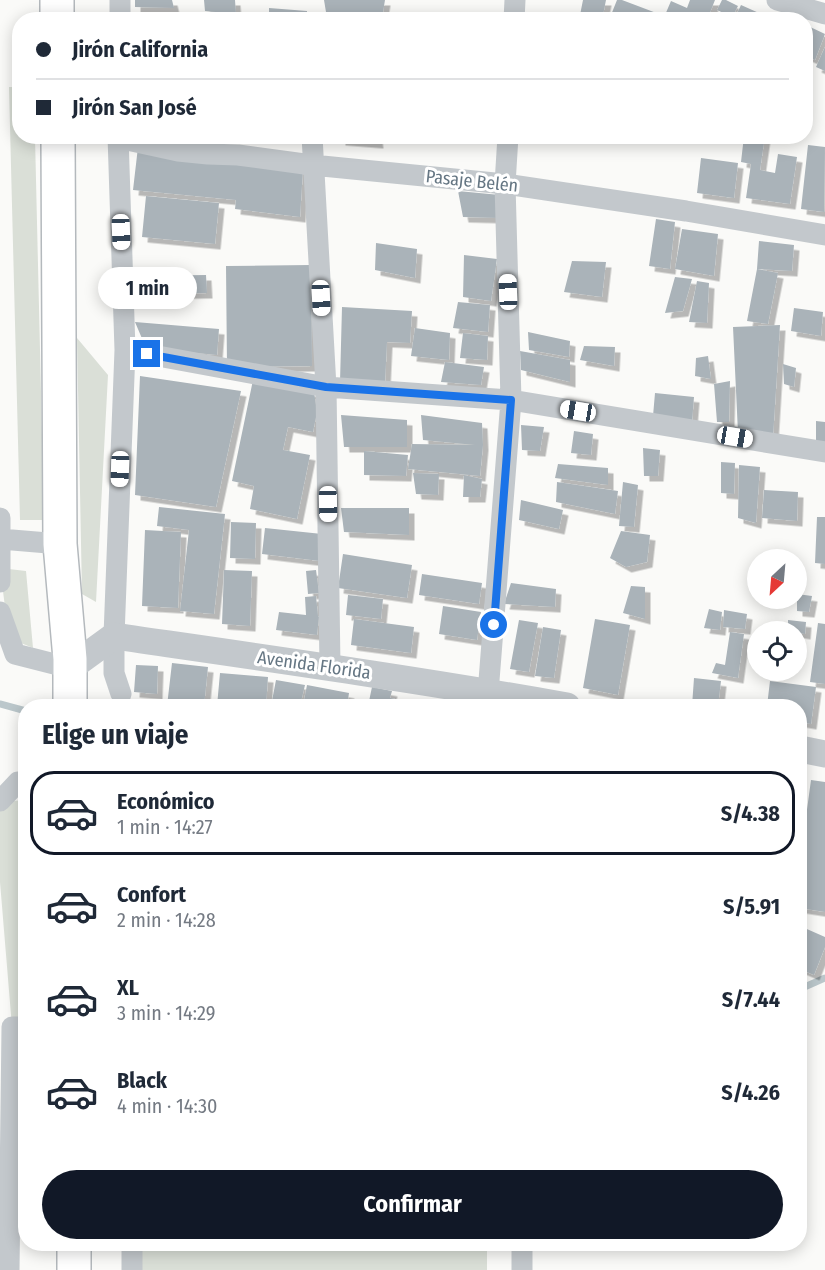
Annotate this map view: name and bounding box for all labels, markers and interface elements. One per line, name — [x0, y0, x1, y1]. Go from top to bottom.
text: Jirón California — [72, 36, 208, 63]
text: Jirón San José — [72, 94, 197, 121]
street label: Pasaje Belén — [425, 165, 519, 197]
car — [111, 214, 131, 250]
callout: 1 min — [98, 267, 196, 309]
car — [498, 274, 518, 310]
text: 1 min — [126, 276, 169, 300]
car — [311, 280, 331, 316]
route end — [133, 340, 160, 367]
car — [559, 399, 597, 423]
car — [716, 425, 754, 449]
car — [110, 451, 130, 487]
car — [319, 486, 337, 522]
north arrow — [747, 549, 807, 609]
map controls — [747, 549, 807, 681]
route start — [480, 611, 507, 638]
button: locate — [747, 621, 807, 681]
street label: Avenida Florida — [256, 646, 372, 684]
text: Elige un viaje — [42, 719, 188, 751]
icon: car — [45, 786, 99, 840]
text: Económico — [117, 788, 215, 815]
text: S/4.38 — [721, 800, 780, 827]
text: 1 min · 14:27 — [117, 815, 213, 839]
icon: car — [45, 879, 99, 933]
text: Confort — [117, 881, 186, 908]
text: S/5.91 — [723, 893, 780, 920]
text: 2 min · 14:28 — [117, 908, 216, 932]
icon: car — [45, 972, 99, 1026]
text: XL — [117, 974, 139, 1001]
text: S/7.44 — [722, 986, 780, 1013]
text: 3 min · 14:29 — [117, 1001, 215, 1025]
icon: car — [45, 1065, 99, 1119]
text: Black — [117, 1067, 167, 1094]
text: S/4.26 — [721, 1079, 780, 1106]
text: 4 min · 14:30 — [117, 1094, 217, 1118]
button: Confirmar — [42, 1170, 783, 1239]

